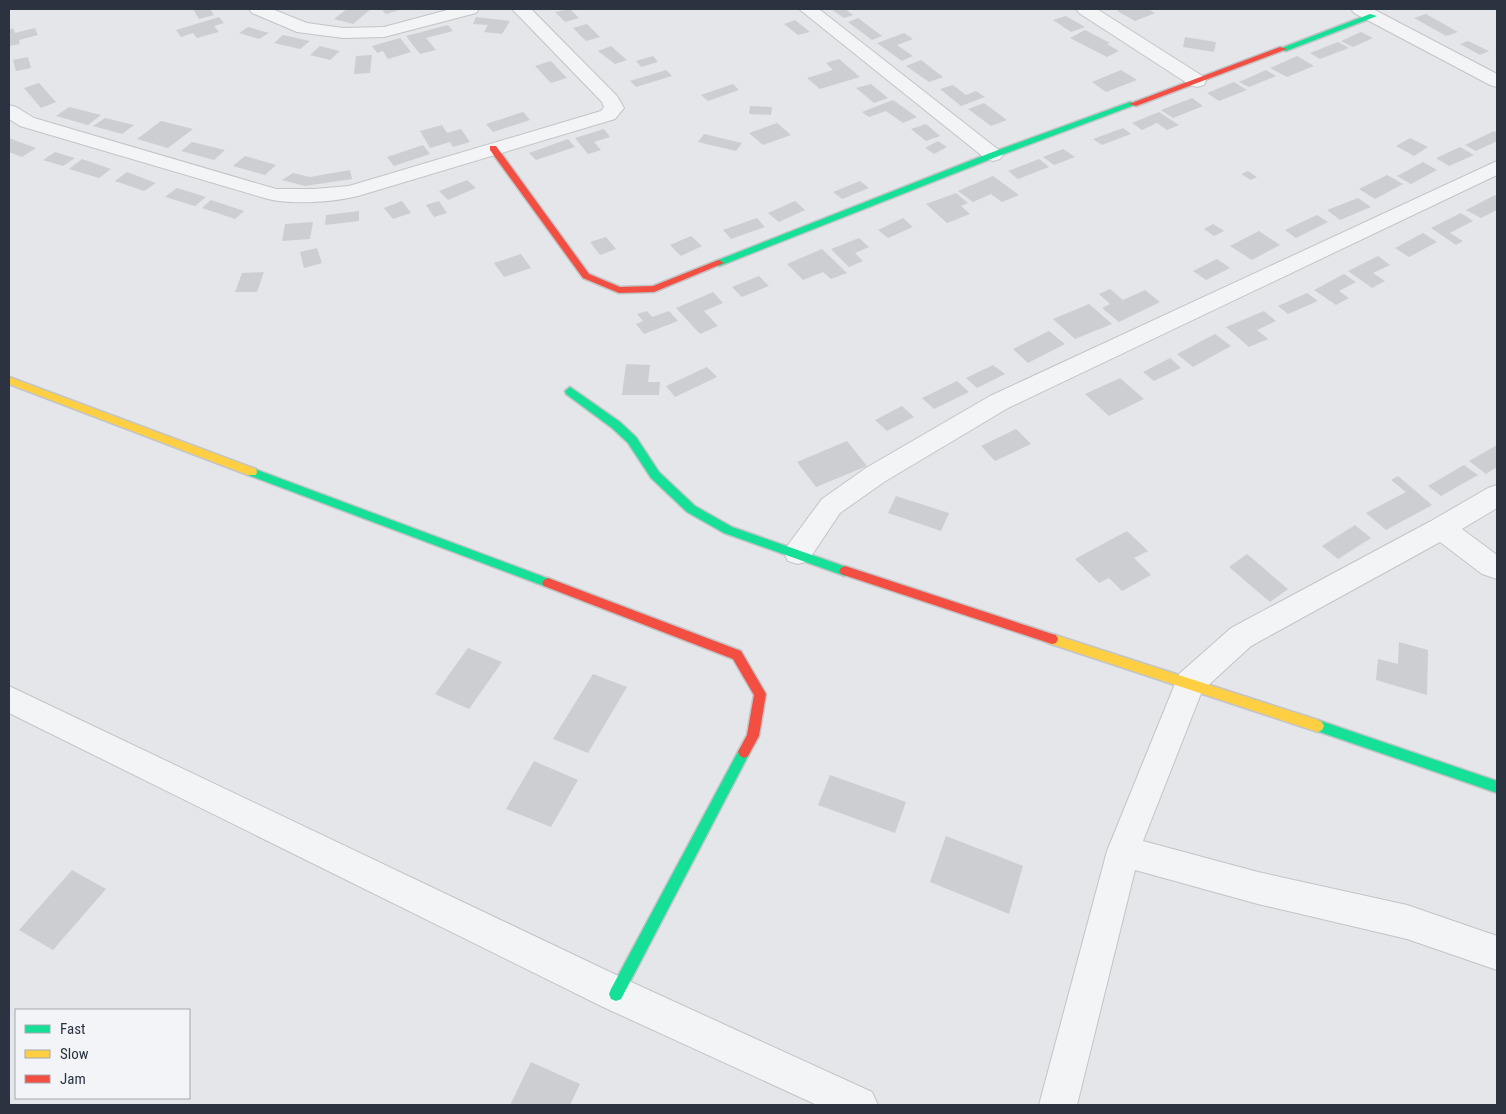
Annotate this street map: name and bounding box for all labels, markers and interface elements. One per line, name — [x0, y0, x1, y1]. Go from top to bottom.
legend — [15, 1009, 190, 1099]
text: Fast — [60, 1020, 85, 1038]
text: Slow — [60, 1045, 89, 1063]
text: Jam — [60, 1070, 86, 1088]

